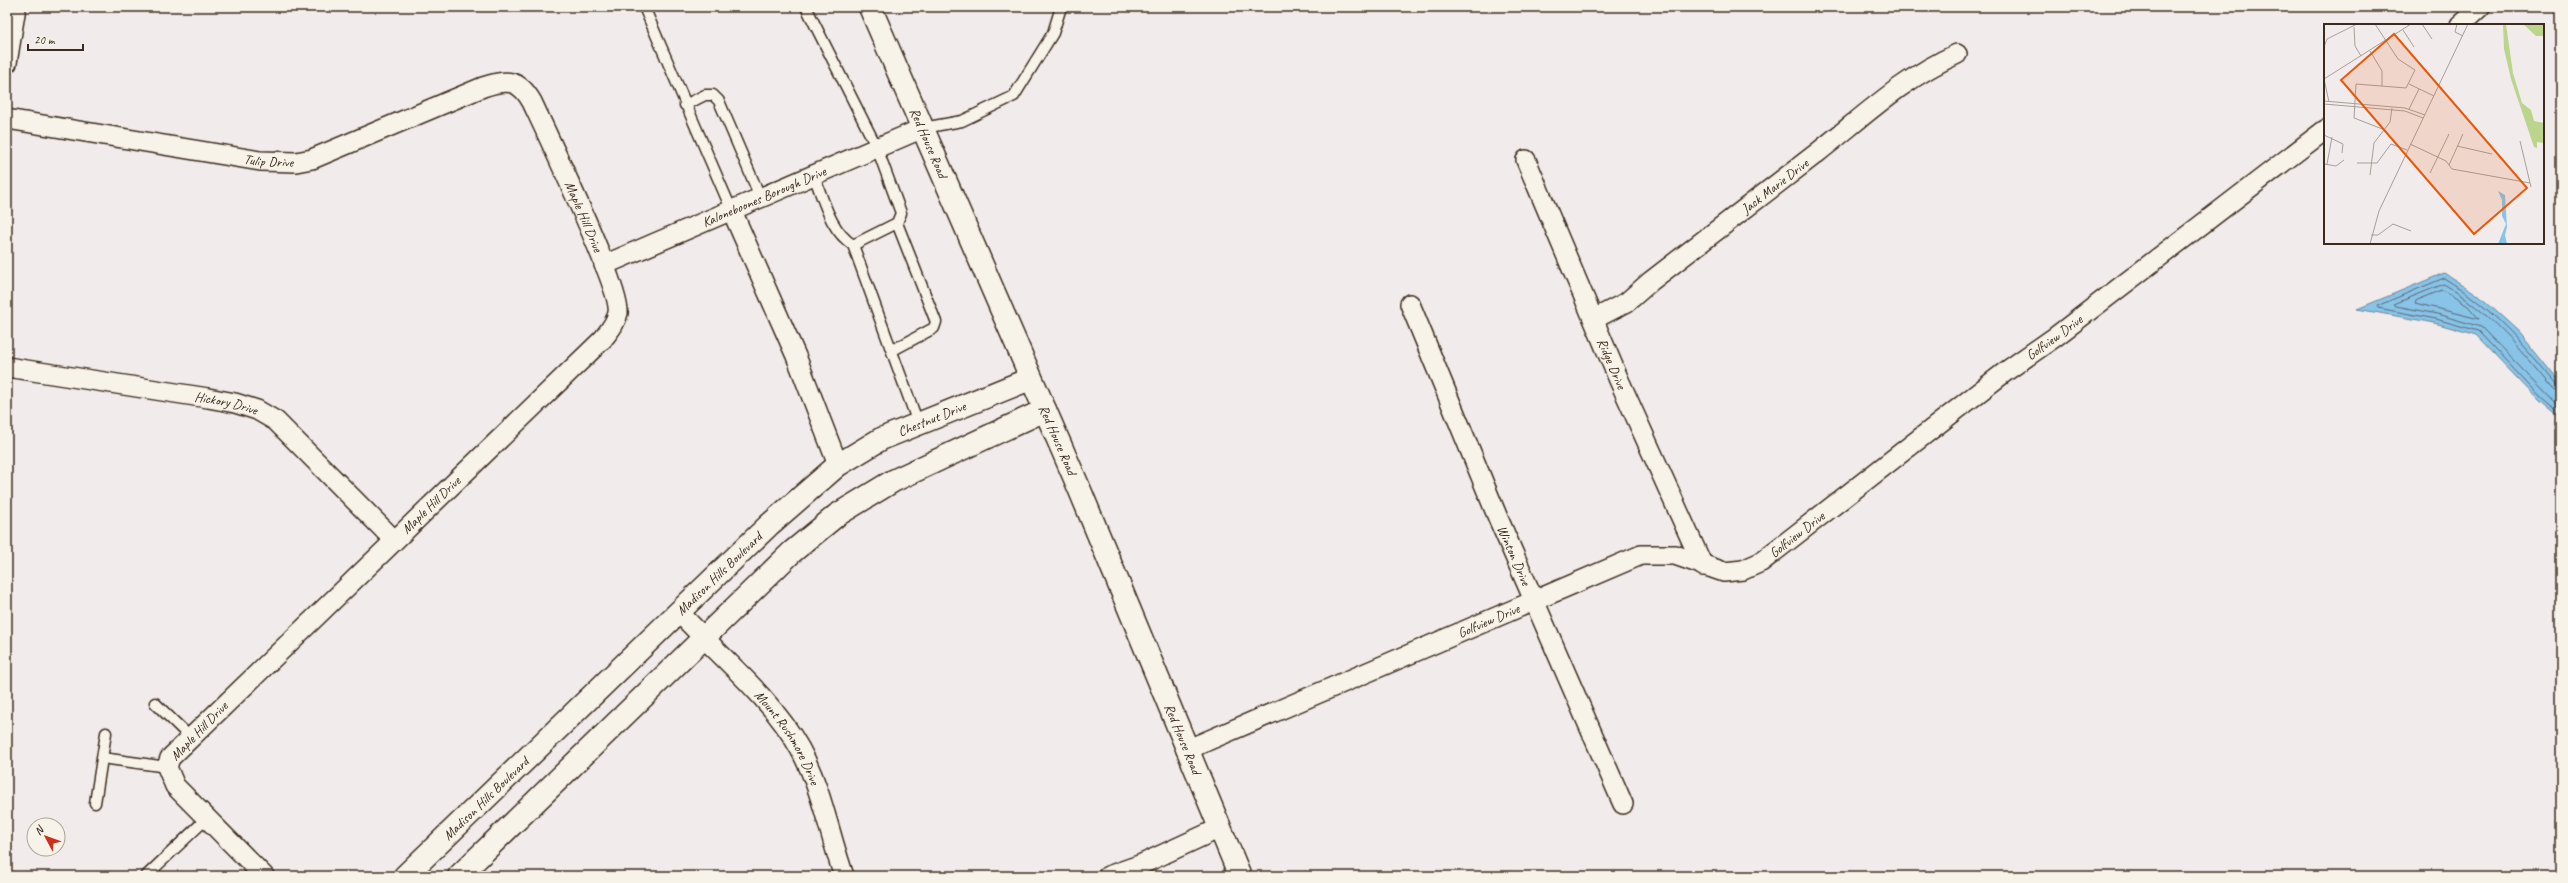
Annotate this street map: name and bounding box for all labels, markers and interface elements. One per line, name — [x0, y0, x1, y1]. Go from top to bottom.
inset map — [2324, 24, 2544, 244]
scale bar — [28, 26, 83, 52]
text: 20 m — [34, 32, 56, 48]
street label: Red House Road — [906, 105, 953, 183]
street label: Tulip Drive — [243, 150, 295, 170]
street label: Jack Marie Drive — [1737, 154, 1813, 218]
street label: Kaloneboones Borough Drive — [699, 162, 830, 230]
street label: Maple Hill Drive — [561, 178, 607, 256]
street label: Golfview Drive — [2022, 310, 2087, 363]
street label: Ridge Drive — [1594, 336, 1631, 393]
street label: Hickory Drive — [194, 388, 261, 419]
street label: Chestnut Drive — [895, 397, 969, 440]
street label: Red House Road — [1035, 402, 1082, 480]
street label: Maple Hill Drive — [398, 472, 465, 537]
street label: Golfview Drive — [1766, 506, 1829, 561]
street label: Winton Drive — [1494, 523, 1535, 589]
street label: Madison Hills Boulevard — [672, 526, 767, 619]
street label: Golfview Drive — [1455, 599, 1523, 641]
street label: Mount Rushmore Drive — [751, 686, 824, 788]
street label: Maple Hill Drive — [167, 697, 232, 764]
street label: Red House Road — [1161, 701, 1206, 779]
street label: Madison Hills Boulevard — [439, 751, 534, 843]
north arrow — [26, 817, 66, 857]
text: N — [31, 822, 47, 838]

